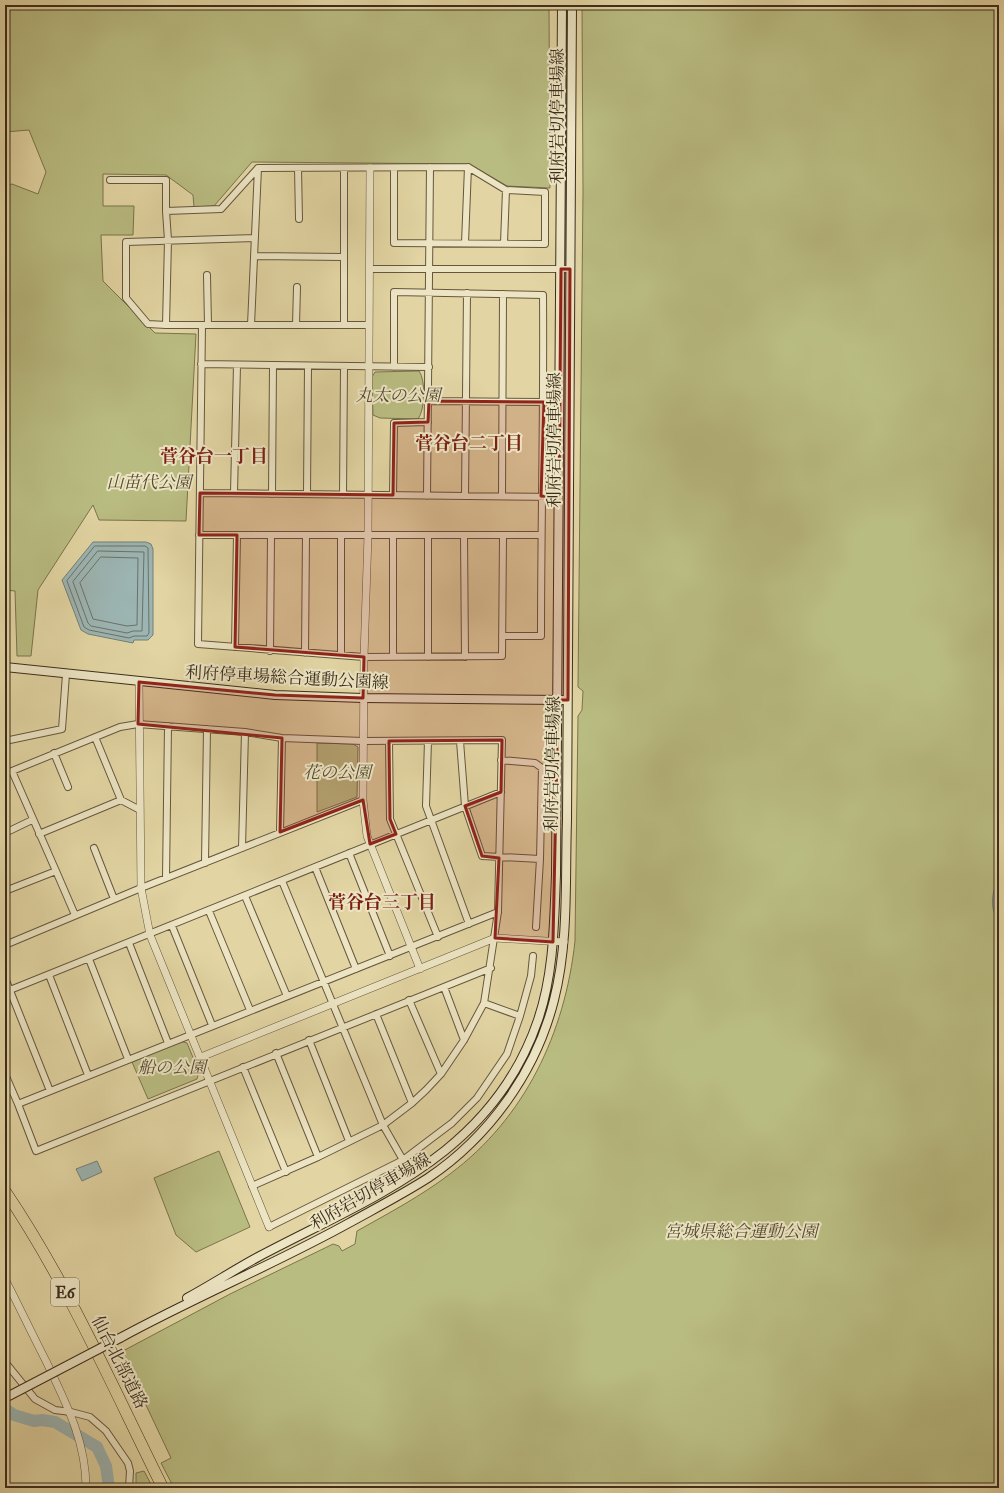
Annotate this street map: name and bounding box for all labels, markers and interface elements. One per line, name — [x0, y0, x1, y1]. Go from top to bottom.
street label: 利府岩切停車場線 — [547, 48, 568, 184]
street label: 利府岩切停車場線 — [544, 372, 565, 508]
park label: 丸太の公園 — [356, 385, 443, 406]
district label: 菅谷台二丁目 — [415, 432, 523, 455]
district label: 菅谷台一丁目 — [160, 445, 268, 468]
park label: 山苗代公園 — [107, 472, 194, 493]
street label: 利府停車場総合運動公園線 — [185, 662, 389, 693]
street label: 利府岩切停車場線 — [541, 696, 564, 832]
park label: 花の公園 — [303, 762, 374, 783]
district label: 菅谷台三丁目 — [328, 891, 436, 914]
park label: 船の公園 — [138, 1057, 209, 1078]
street label: 利府岩切停車場線 — [306, 1148, 434, 1235]
park label: 宮城県総合運動公園 — [665, 1221, 820, 1242]
road number: E6 — [51, 1278, 79, 1306]
street label: 仙台北部道路 — [87, 1312, 152, 1412]

